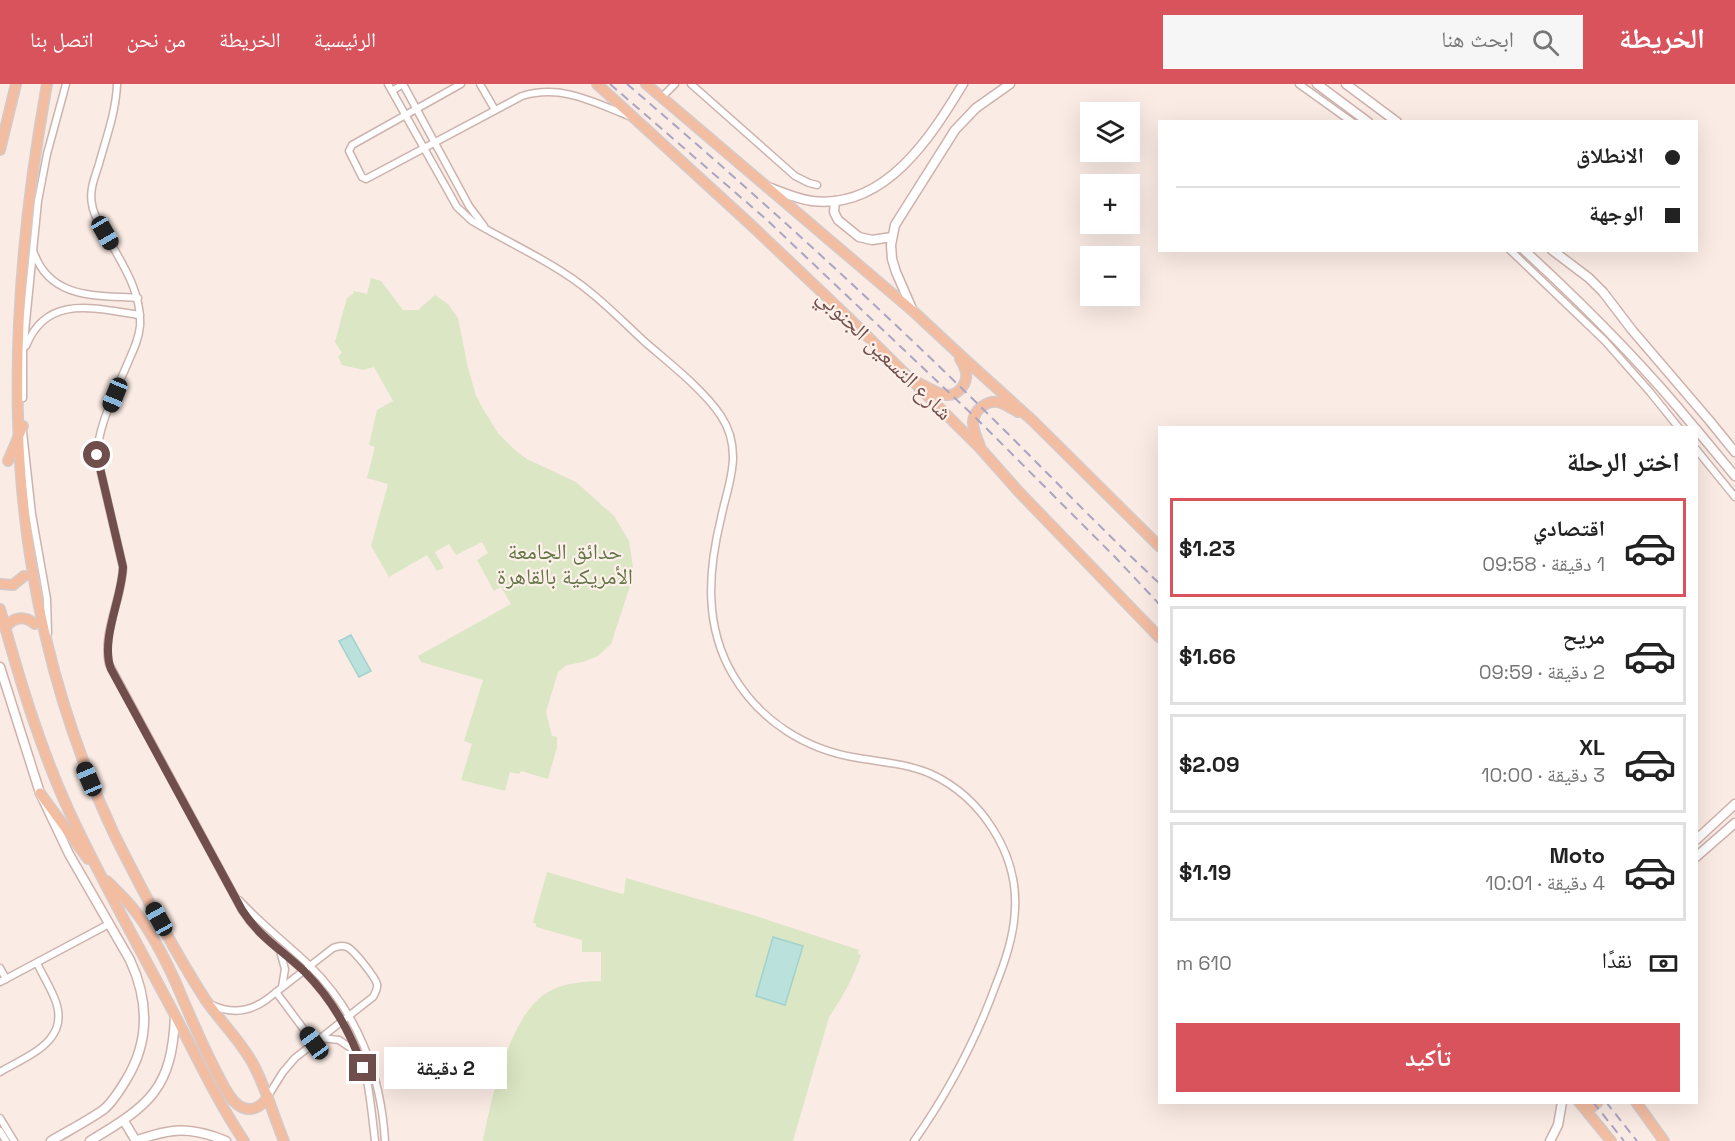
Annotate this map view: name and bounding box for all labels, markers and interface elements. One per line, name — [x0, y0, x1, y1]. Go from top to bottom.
search box — [1163, 15, 1583, 69]
text: الخريطة — [1619, 20, 1705, 56]
text: ابحث هنا — [1441, 25, 1514, 53]
text: اتصل بنا — [30, 26, 94, 53]
text: من نحن — [127, 26, 186, 53]
text: الخريطة — [219, 26, 281, 53]
text: الرئيسية — [314, 26, 376, 53]
icon: search — [1529, 26, 1562, 59]
map controls — [1080, 102, 1140, 306]
button: layers — [1080, 102, 1140, 162]
text: الانطلاق — [1576, 141, 1644, 169]
button: + — [1080, 174, 1140, 234]
text: الوجهة — [1589, 199, 1644, 227]
car — [88, 213, 122, 253]
button: − — [1080, 246, 1140, 306]
street label: شارع التسعين الجنوبي — [809, 282, 959, 428]
car — [100, 375, 130, 415]
route start — [83, 441, 110, 468]
text: اختر الرحلة — [1567, 444, 1680, 479]
text: اقتصادي — [1533, 514, 1605, 542]
icon: car — [1623, 521, 1677, 575]
text: $1.23 — [1179, 534, 1235, 562]
park label: حدائق الجامعة الأمريكية بالقاهرة — [497, 537, 633, 590]
text: 1 دقيقة · 09:58 — [1482, 551, 1605, 577]
text: مريح — [1562, 622, 1605, 650]
icon: car — [1623, 629, 1677, 683]
text: $1.66 — [1179, 642, 1236, 670]
text: 2 دقيقة · 09:59 — [1479, 659, 1605, 685]
text: XL — [1579, 733, 1605, 761]
icon: car — [1623, 737, 1677, 791]
text: $2.09 — [1179, 750, 1240, 778]
car — [74, 759, 104, 799]
text: 3 دقيقة · 10:00 — [1481, 762, 1605, 788]
text: Moto — [1549, 841, 1605, 869]
icon: car — [1623, 845, 1677, 899]
text: $1.19 — [1179, 858, 1231, 886]
text: 4 دقيقة · 10:01 — [1485, 870, 1605, 896]
car — [142, 899, 176, 939]
text: نقدًا — [1602, 946, 1632, 974]
icon: cash — [1647, 947, 1680, 980]
text: 610 m — [1176, 950, 1232, 976]
car — [296, 1023, 332, 1063]
button: تأكيد — [1176, 1023, 1680, 1092]
callout: 2 دقيقة — [384, 1047, 507, 1089]
route end — [349, 1054, 376, 1081]
text: 2 دقيقة — [416, 1055, 475, 1081]

